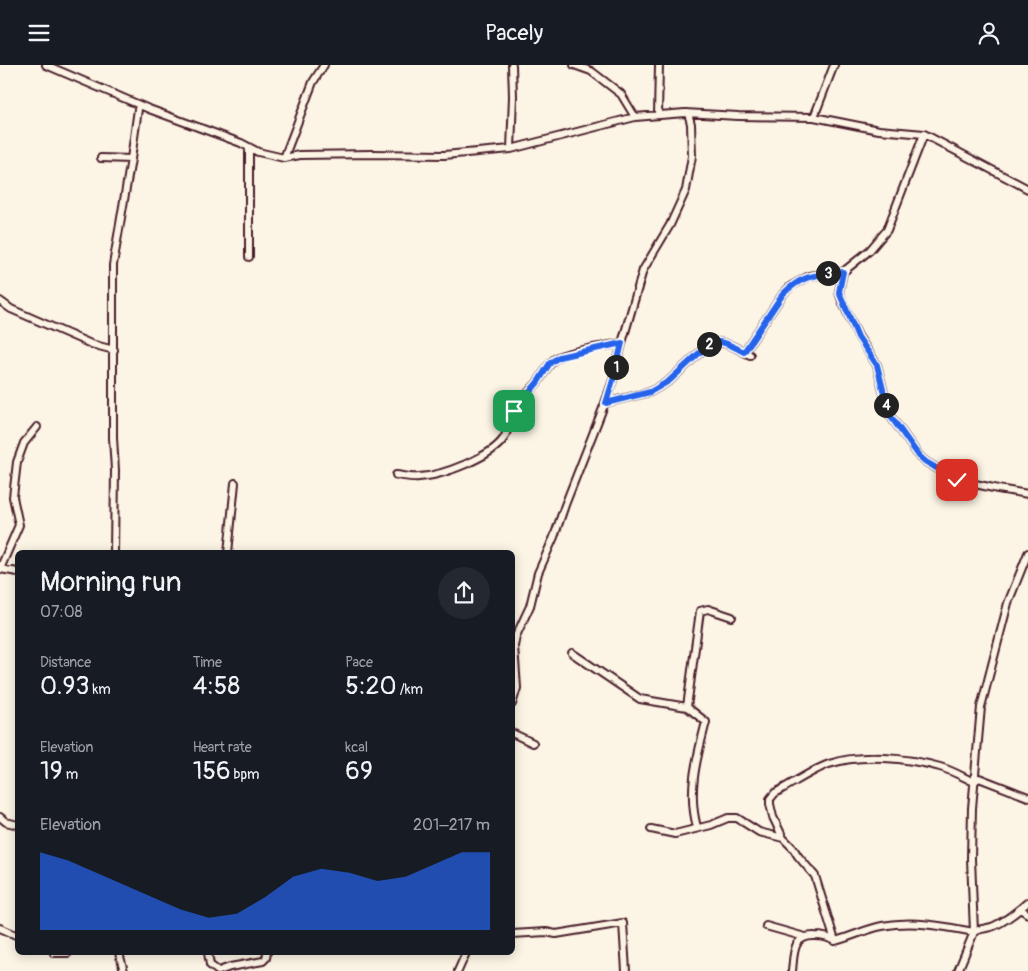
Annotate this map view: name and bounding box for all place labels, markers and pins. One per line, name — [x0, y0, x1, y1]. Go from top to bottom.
pin: 3 — [816, 261, 840, 285]
pin: 2 — [696, 331, 722, 357]
pin: 1 — [604, 355, 628, 379]
pin — [493, 390, 535, 432]
pin: 4 — [874, 393, 898, 417]
pin — [936, 459, 978, 501]

